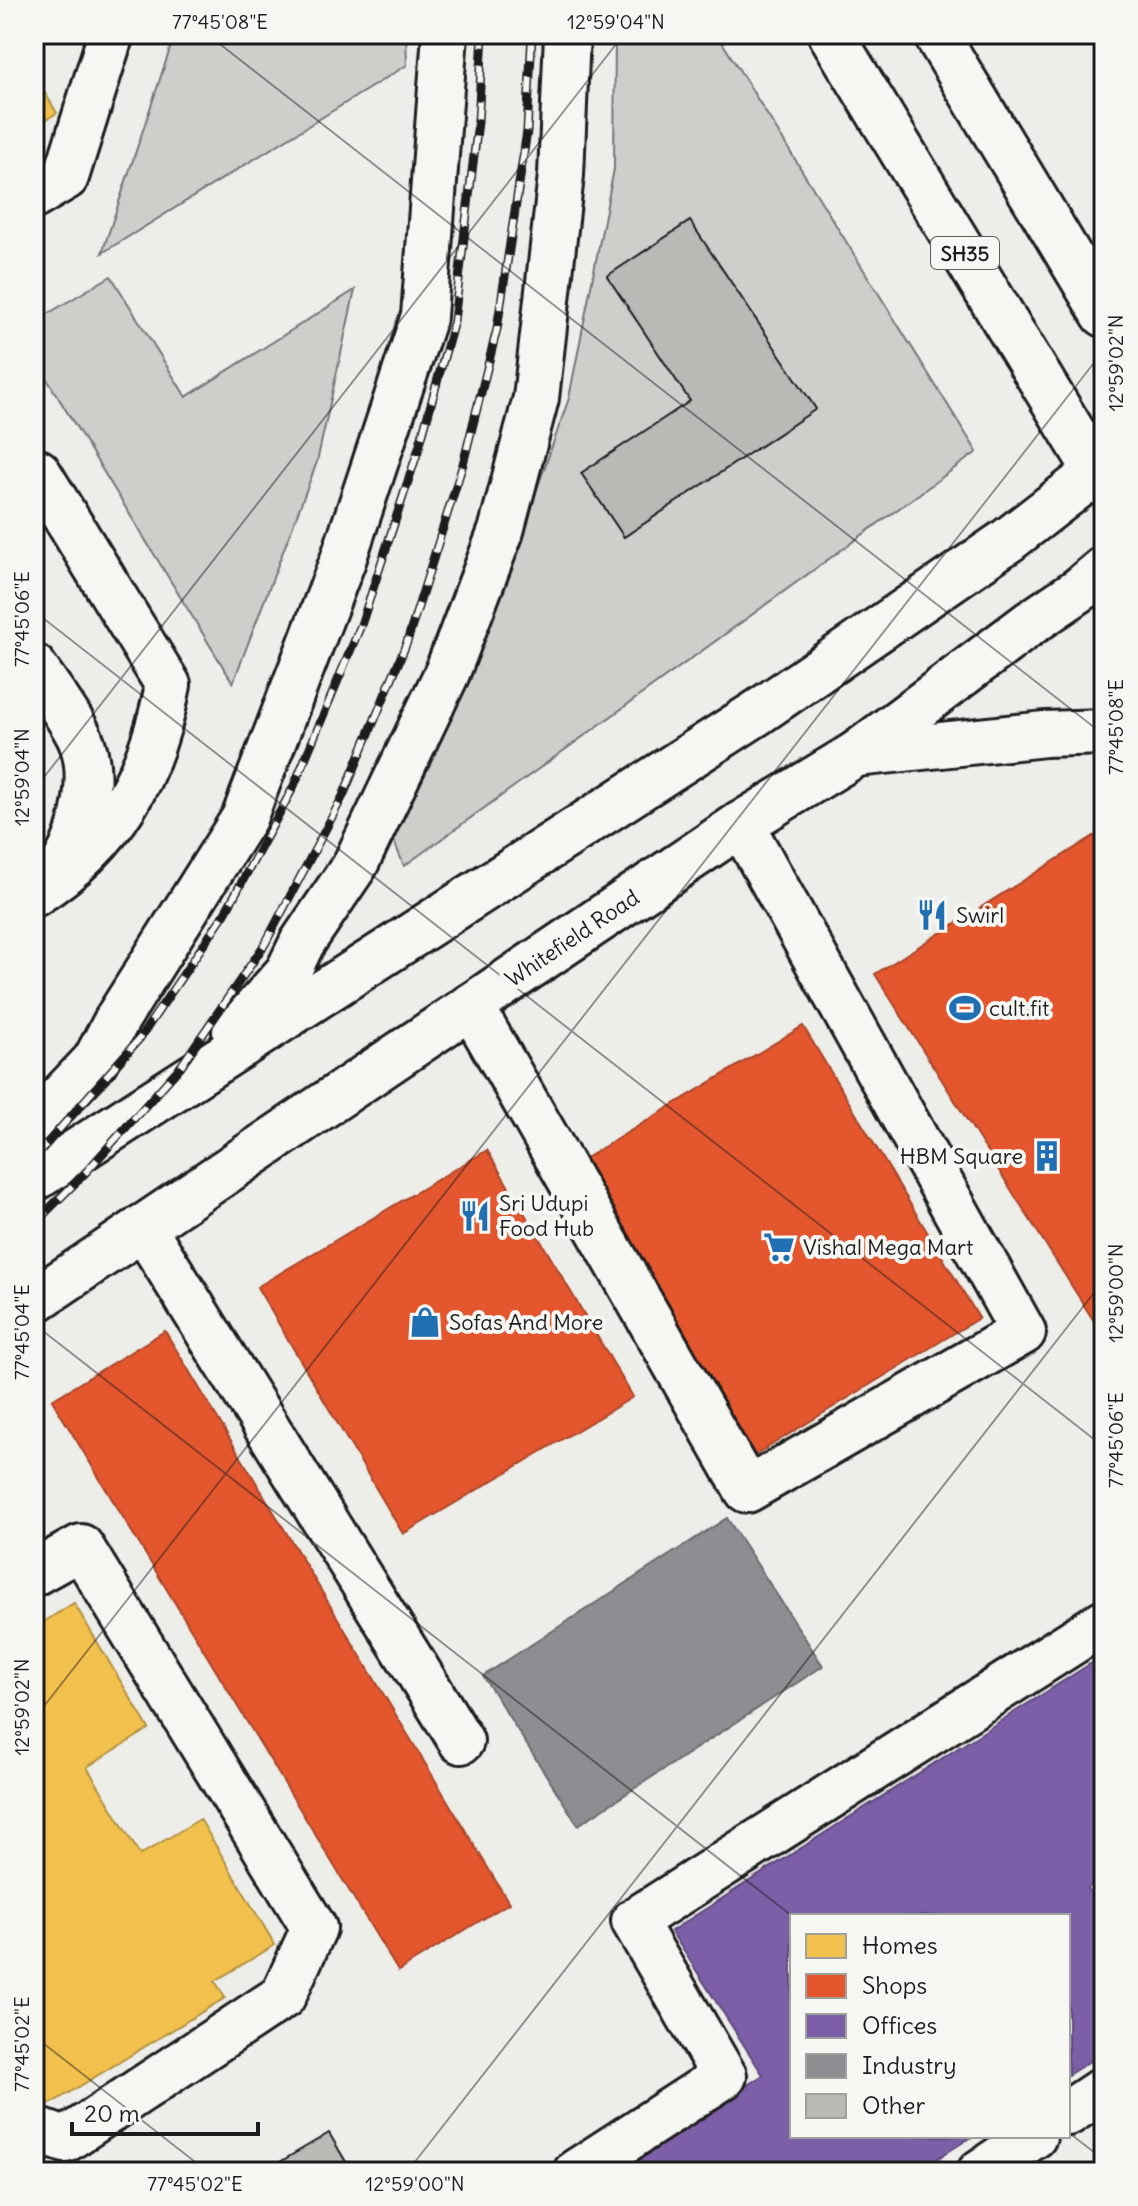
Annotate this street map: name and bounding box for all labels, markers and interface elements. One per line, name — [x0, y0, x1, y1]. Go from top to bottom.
text: 77°45'08"E — [172, 9, 268, 34]
text: 12°59'04"N — [567, 9, 665, 34]
road number: SH35 — [931, 237, 999, 269]
text: 12°59'02"N — [1103, 314, 1128, 412]
text: 77°45'06"E — [9, 571, 34, 667]
text: 77°45'08"E — [1103, 679, 1128, 775]
text: 12°59'04"N — [9, 728, 34, 826]
street label: Whitefield Road — [500, 883, 644, 993]
restaurant icon: Swirl — [915, 898, 949, 932]
place label: Swirl — [956, 901, 1004, 929]
sports icon: cult.fit — [948, 991, 982, 1025]
place label: cult.fit — [989, 994, 1049, 1022]
building icon: HBM Square — [1030, 1139, 1064, 1173]
place label: HBM Square — [900, 1142, 1023, 1170]
place label: Sri Udupi Food Hub — [499, 1189, 594, 1242]
restaurant icon: Sri Udupi Food Hub — [458, 1199, 492, 1233]
supermarket icon: Vishal Mega Mart — [762, 1230, 796, 1264]
place label: Vishal Mega Mart — [803, 1233, 973, 1261]
text: 12°59'00"N — [1103, 1243, 1128, 1343]
text: 77°45'04"E — [9, 1284, 34, 1380]
shop icon: Sofas And More — [408, 1305, 442, 1339]
place label: Sofas And More — [449, 1308, 603, 1336]
text: 77°45'06"E — [1103, 1392, 1128, 1488]
text: 12°59'02"N — [9, 1658, 34, 1756]
legend — [790, 1914, 1070, 2138]
text: Homes — [862, 1930, 938, 1960]
text: Shops — [862, 1970, 927, 2000]
text: 77°45'02"E — [9, 1996, 34, 2092]
text: Offices — [862, 2010, 937, 2040]
text: Industry — [862, 2050, 957, 2080]
scale bar — [72, 2086, 258, 2136]
text: Other — [862, 2090, 925, 2120]
text: 20 m — [84, 2098, 140, 2128]
text: 77°45'02"E — [147, 2171, 243, 2196]
text: 12°59'00"N — [365, 2171, 465, 2196]

